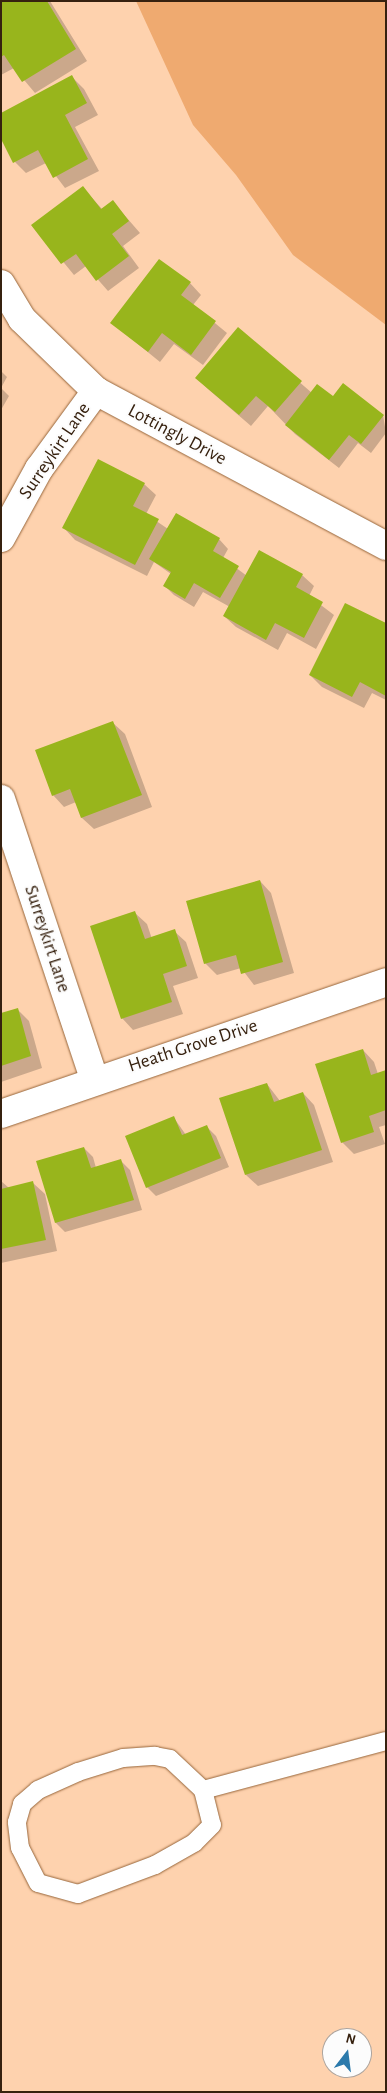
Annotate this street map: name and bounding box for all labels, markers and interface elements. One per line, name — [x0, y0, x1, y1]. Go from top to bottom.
street label: Surreykirt Lane — [14, 399, 96, 503]
street label: Lottingly Drive — [124, 400, 230, 470]
street label: Surreykirt Lane — [19, 883, 75, 995]
street label: Heath Grove Drive — [125, 1014, 261, 1078]
north arrow — [322, 2028, 372, 2078]
text: N — [344, 2031, 357, 2047]

